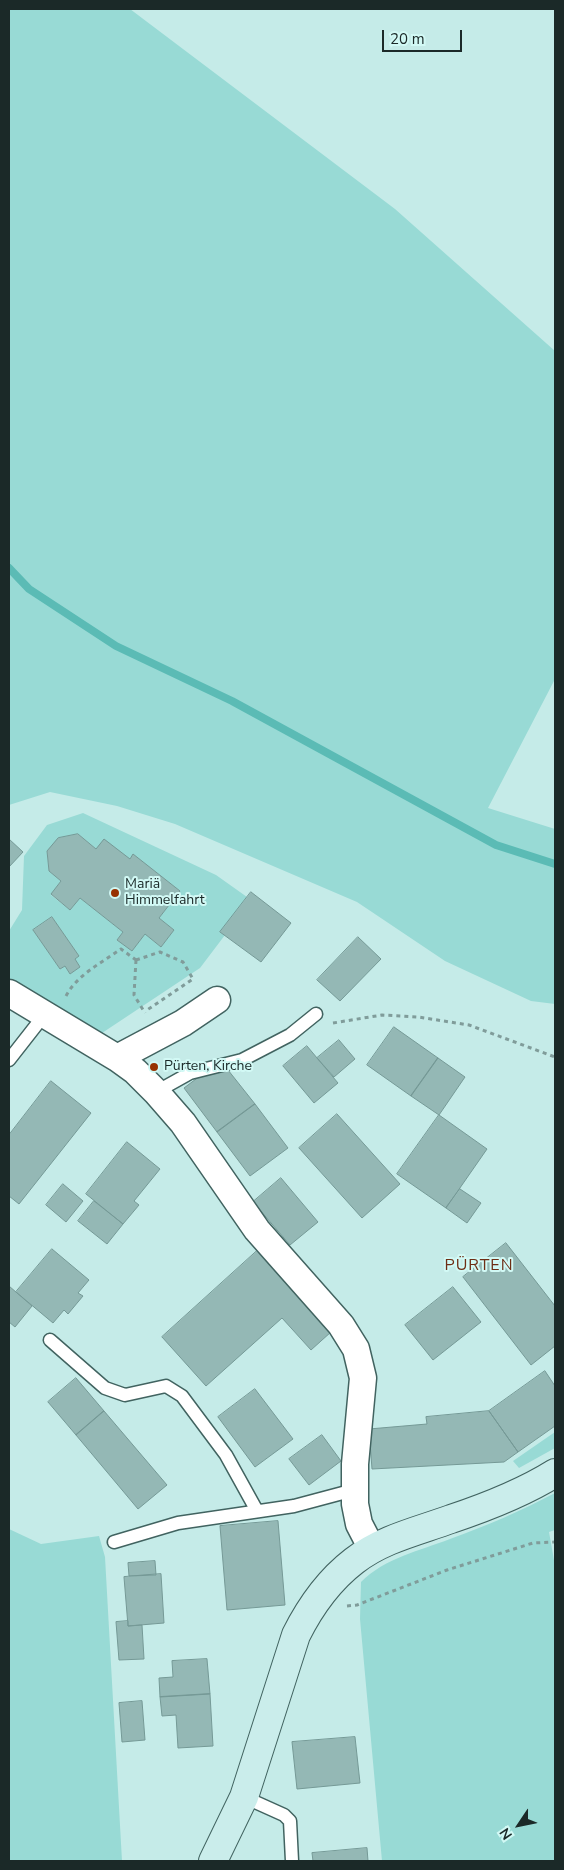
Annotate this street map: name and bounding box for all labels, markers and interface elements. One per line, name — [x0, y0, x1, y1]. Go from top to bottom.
scale bar — [384, 20, 464, 52]
text: 20 m — [390, 29, 425, 49]
place label: Mariä Himmelfahrt — [125, 877, 205, 910]
marker: Mariä Himmelfahrt — [109, 887, 121, 899]
place label: Pürten, Kirche — [164, 1059, 252, 1075]
marker: Pürten, Kirche — [148, 1061, 160, 1073]
district label: PÜRTEN — [444, 1256, 514, 1276]
north arrow — [494, 1800, 544, 1850]
text: N — [495, 1824, 517, 1843]

